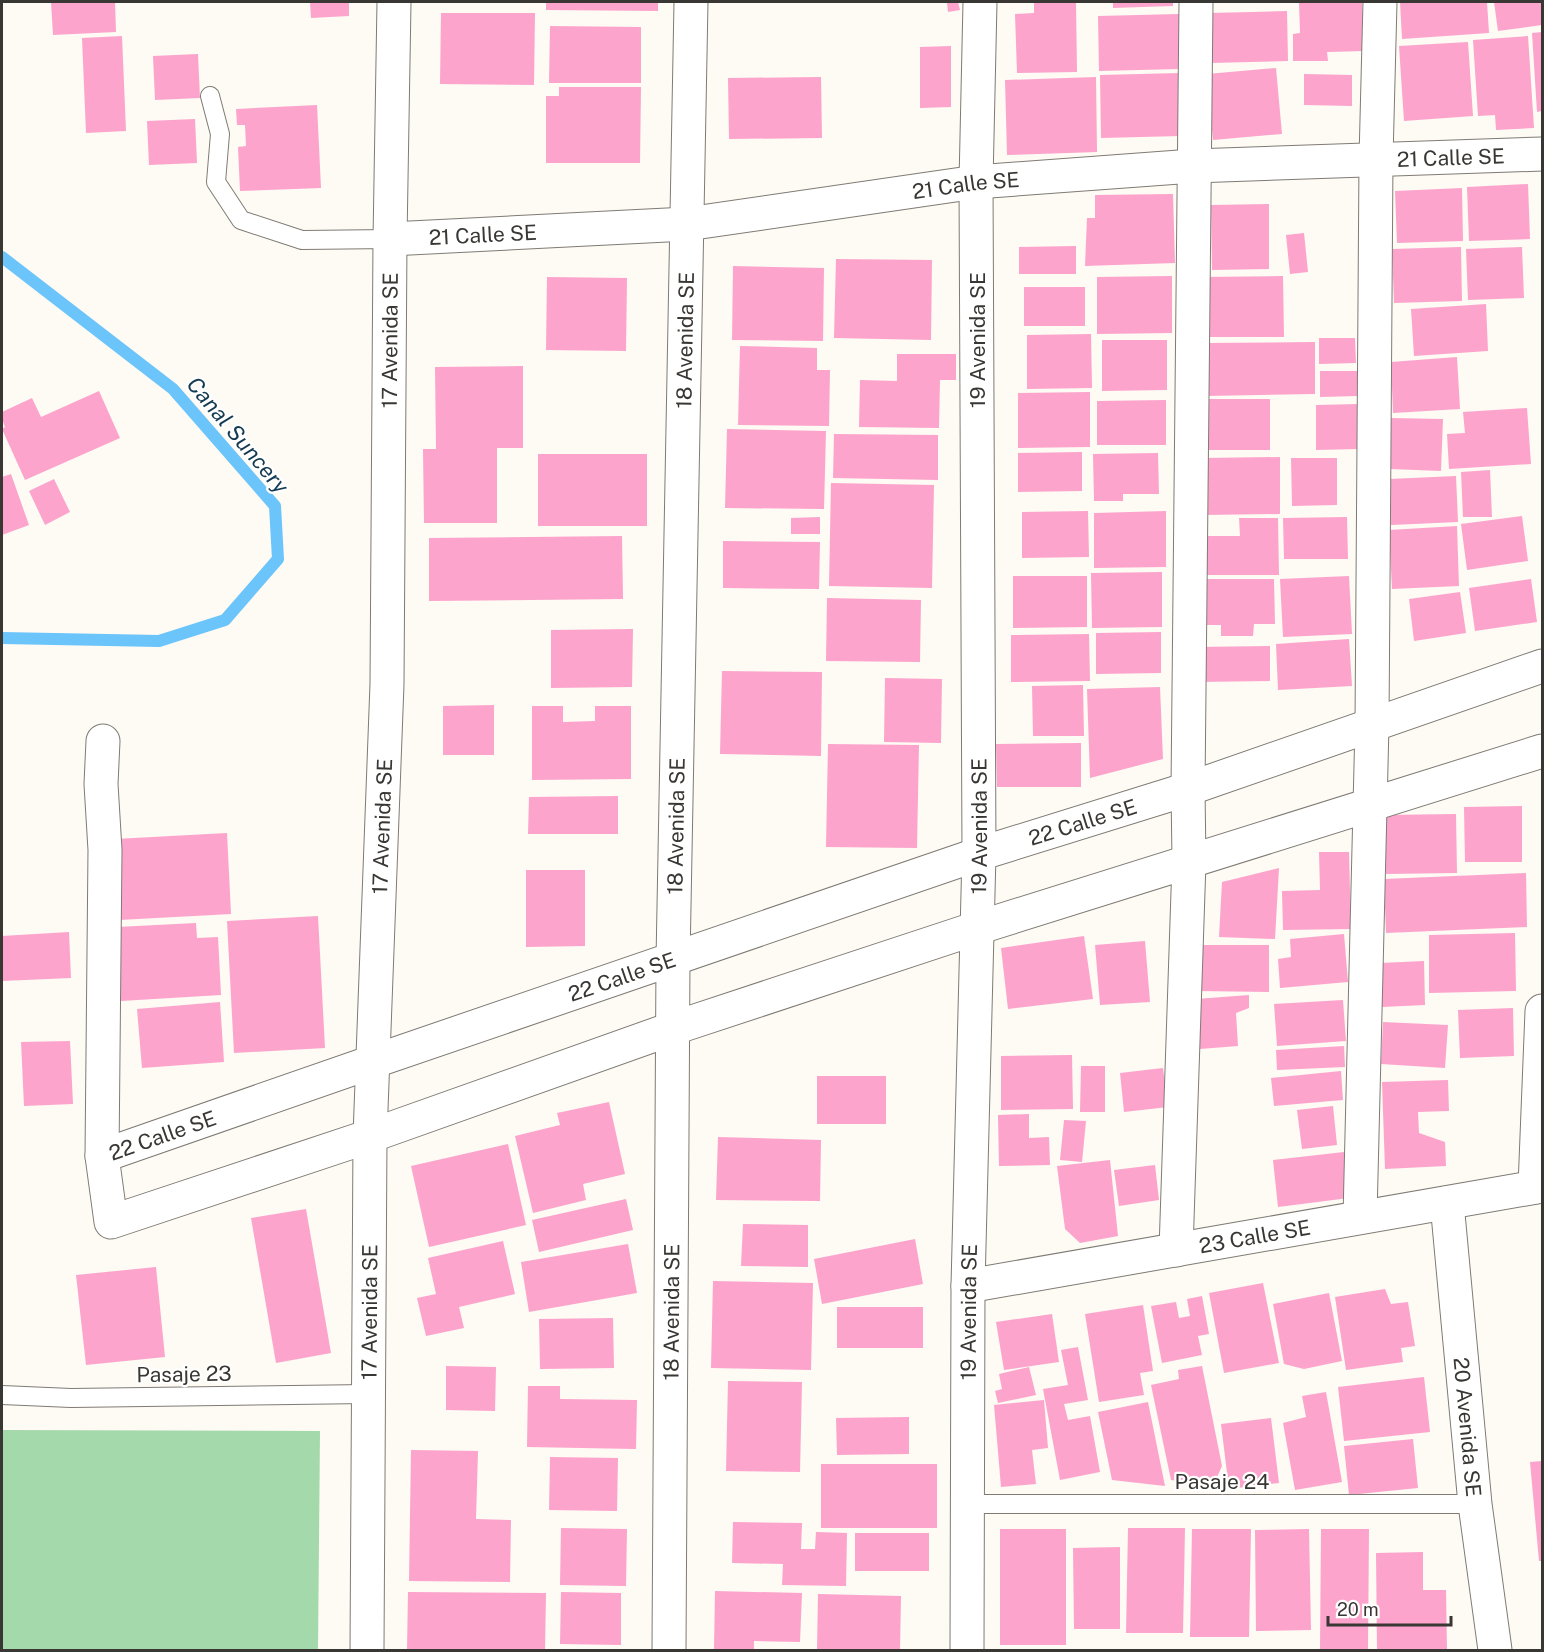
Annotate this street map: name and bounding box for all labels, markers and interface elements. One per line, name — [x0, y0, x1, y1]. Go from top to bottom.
street label: 21 Calle SE — [1396, 143, 1505, 171]
street label: 21 Calle SE — [910, 166, 1020, 204]
street label: 21 Calle SE — [428, 219, 537, 250]
street label: 18 Avenida SE — [671, 271, 698, 409]
street label: 17 Avenida SE — [376, 272, 402, 408]
street label: 19 Avenida SE — [965, 272, 990, 408]
water label: Canal Suncery — [182, 371, 295, 499]
street label: 18 Avenida SE — [662, 757, 689, 895]
street label: 17 Avenida SE — [367, 758, 397, 895]
street label: 19 Avenida SE — [965, 758, 992, 895]
street label: 22 Calle SE — [1025, 793, 1140, 850]
street label: 22 Calle SE — [565, 946, 679, 1006]
street label: 22 Calle SE — [105, 1105, 219, 1165]
street label: 23 Calle SE — [1197, 1214, 1312, 1258]
street label: 18 Avenida SE — [658, 1243, 684, 1381]
street label: 17 Avenida SE — [356, 1244, 382, 1380]
street label: 19 Avenida SE — [955, 1244, 982, 1380]
street label: 20 Avenida SE — [1449, 1356, 1487, 1498]
street label: Pasaje 23 — [136, 1361, 232, 1387]
street label: Pasaje 24 — [1174, 1469, 1270, 1494]
scale bar — [1328, 1589, 1451, 1627]
text: 20 m — [1337, 1599, 1379, 1620]

